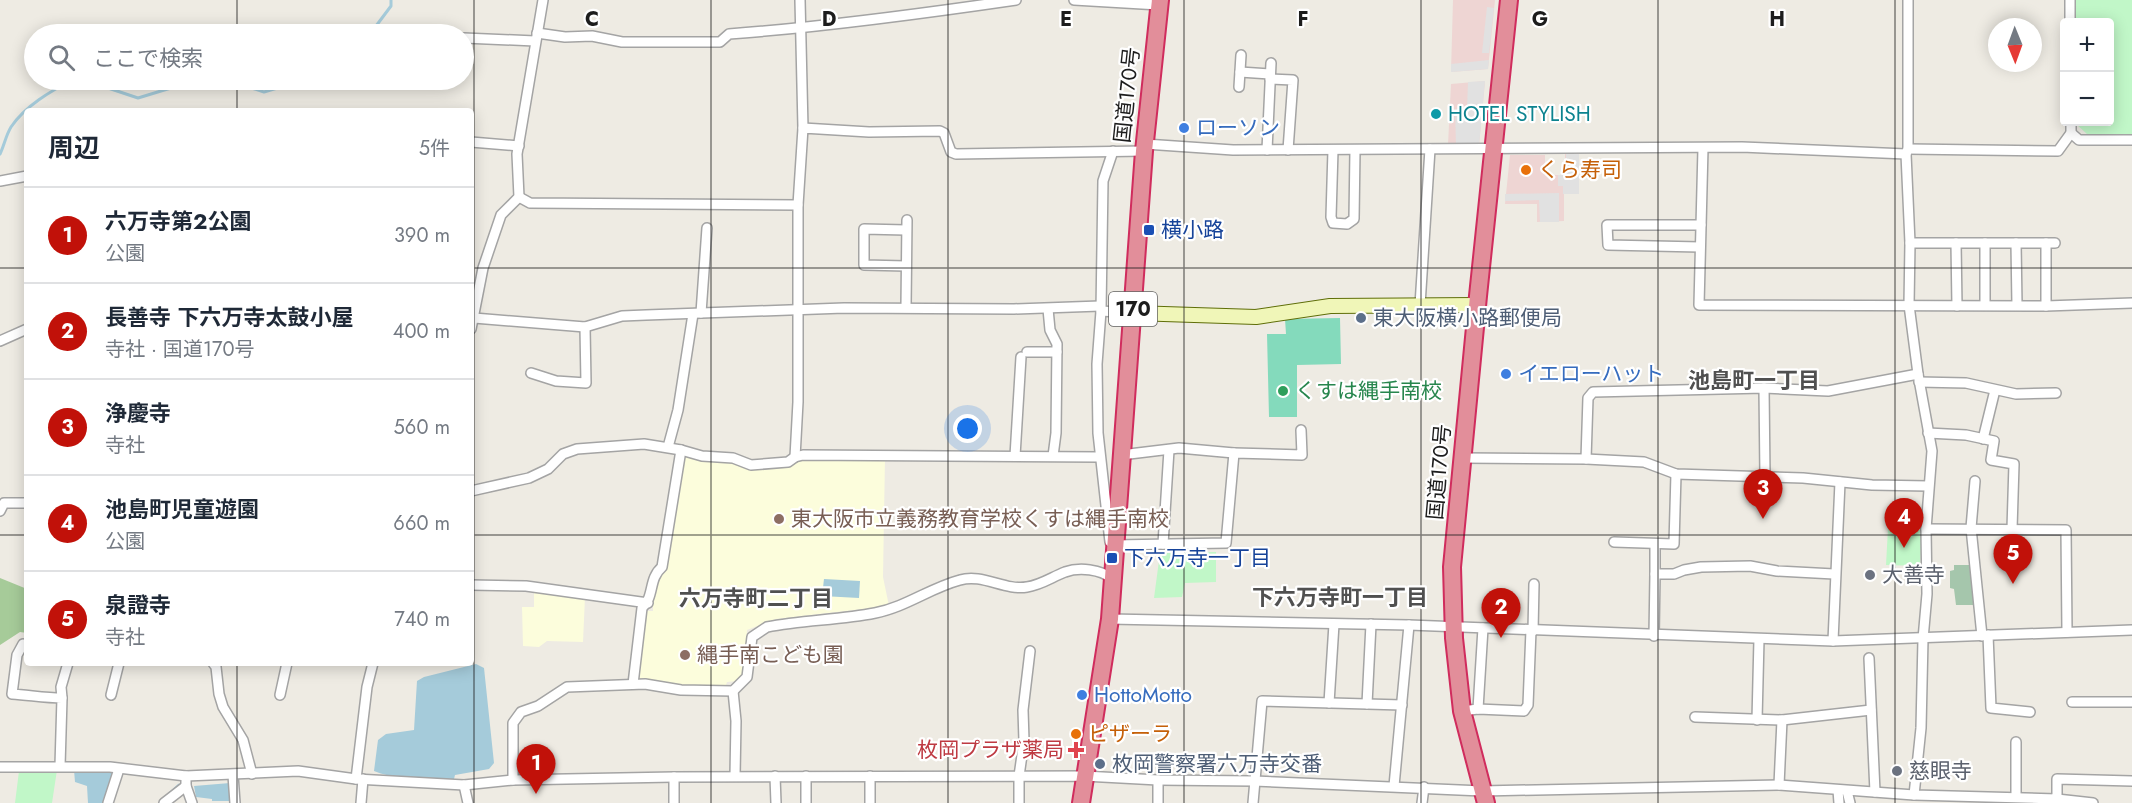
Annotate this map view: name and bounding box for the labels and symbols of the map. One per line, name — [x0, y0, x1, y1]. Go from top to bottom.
text: C — [585, 5, 599, 34]
text: D — [822, 5, 836, 34]
text: E — [1060, 5, 1072, 34]
text: F — [1297, 5, 1309, 34]
text: G — [1532, 5, 1548, 34]
text: H — [1769, 5, 1785, 34]
north arrow — [1988, 18, 2042, 72]
street label: 国道170号 — [1107, 46, 1147, 144]
place label: HOTEL STYLISH — [1448, 99, 1591, 129]
marker: HOTEL STYLISH — [1429, 107, 1443, 121]
place label: ローソン — [1196, 113, 1280, 143]
marker: ローソン — [1177, 121, 1191, 135]
place label: くら寿司 — [1538, 155, 1622, 185]
marker: くら寿司 — [1519, 163, 1533, 177]
place label: 横小路 — [1161, 215, 1224, 245]
marker: 横小路 — [1142, 223, 1156, 237]
road number: 170 — [1109, 292, 1157, 326]
place label: 東大阪横小路郵便局 — [1373, 303, 1562, 333]
marker: 東大阪横小路郵便局 — [1354, 311, 1368, 325]
place label: イエローハット — [1518, 359, 1664, 389]
district label: 池島町一丁目 — [1688, 364, 1820, 396]
marker: イエローハット — [1499, 367, 1513, 381]
place label: くすは縄手南校 — [1295, 376, 1442, 406]
marker: くすは縄手南校 — [1276, 384, 1290, 398]
your location — [953, 414, 982, 443]
street label: 国道170号 — [1420, 423, 1458, 521]
pin: 3 — [1744, 470, 1782, 519]
pin: 4 — [1884, 498, 1924, 548]
place label: 東大阪市立義務教育学校くすは縄手南校 — [791, 504, 1169, 534]
marker: 東大阪市立義務教育学校くすは縄手南校 — [772, 512, 786, 526]
pin: 5 — [1994, 534, 2032, 584]
place label: 下六万寺一丁目 — [1124, 543, 1271, 573]
marker: 下六万寺一丁目 — [1105, 551, 1119, 565]
place label: 大善寺 — [1882, 560, 1945, 590]
marker: 大善寺 — [1863, 568, 1877, 582]
district label: 下六万寺町一丁目 — [1252, 581, 1428, 613]
district label: 六万寺町二丁目 — [679, 582, 833, 614]
pin: 2 — [1482, 588, 1520, 638]
place label: 縄手南こども園 — [697, 640, 844, 670]
marker: 縄手南こども園 — [678, 648, 692, 662]
place label: HottoMotto — [1094, 680, 1192, 710]
marker: HottoMotto — [1075, 688, 1089, 702]
place label: ピザーラ — [1088, 719, 1172, 749]
marker: ピザーラ — [1069, 727, 1083, 741]
place label: 枚岡プラザ薬局 — [917, 735, 1064, 765]
marker: 枚岡プラザ薬局 — [1069, 743, 1083, 757]
pin: 1 — [516, 744, 556, 794]
place label: 枚岡警察署六万寺交番 — [1112, 749, 1322, 779]
place label: 慈眼寺 — [1909, 756, 1972, 786]
marker: 枚岡警察署六万寺交番 — [1093, 757, 1107, 771]
marker: 慈眼寺 — [1890, 764, 1904, 778]

